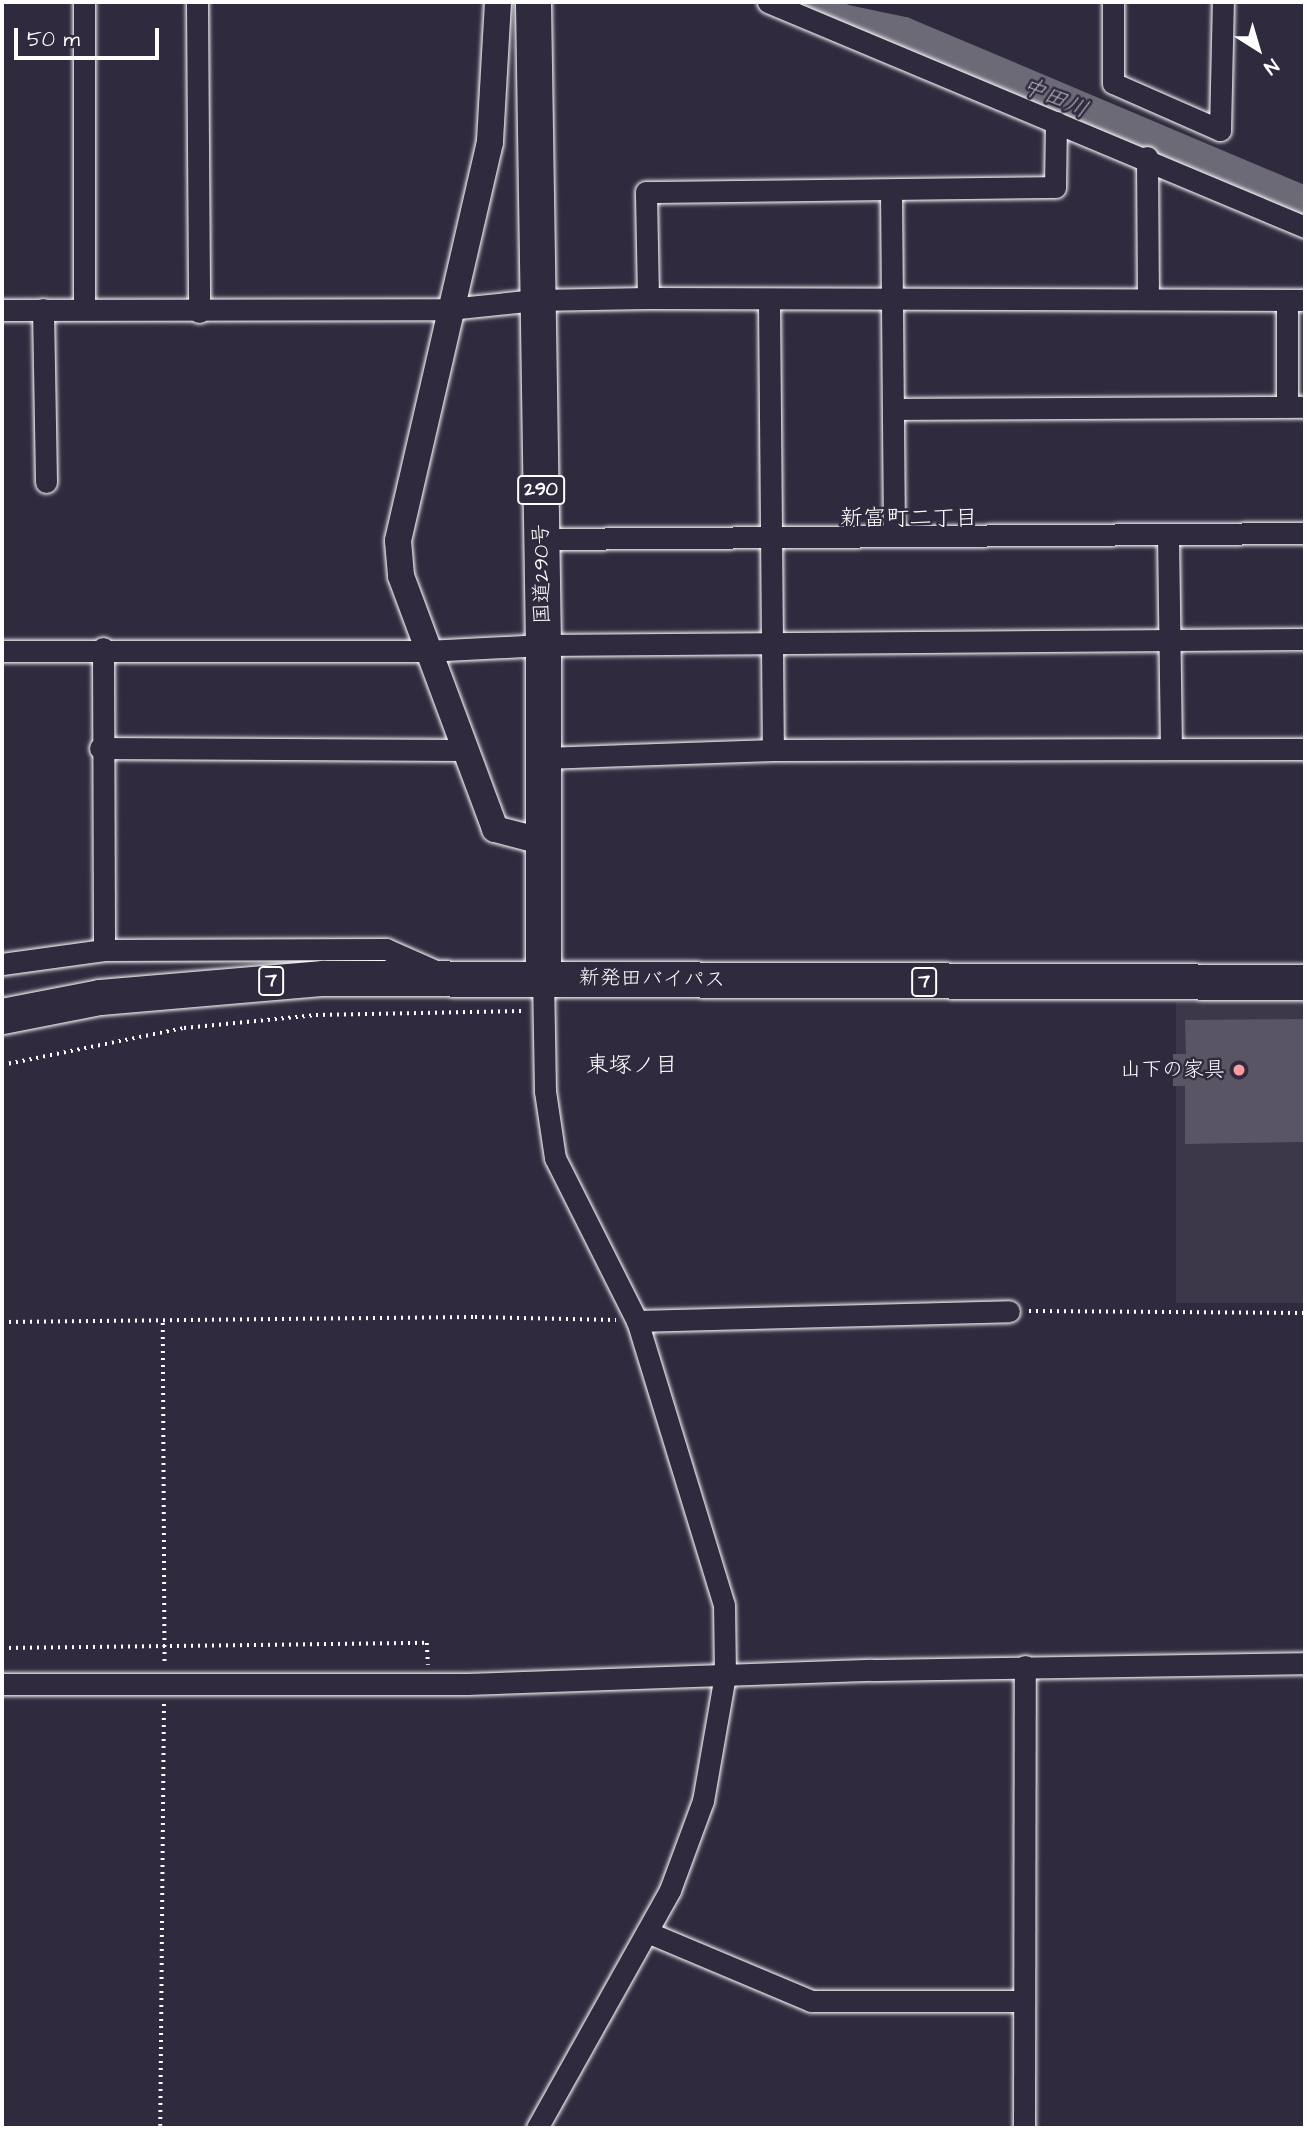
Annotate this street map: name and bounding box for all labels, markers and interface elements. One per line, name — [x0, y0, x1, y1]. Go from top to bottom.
scale bar — [18, 14, 163, 58]
north arrow — [1223, 14, 1293, 84]
text: 50 m — [27, 25, 80, 54]
text: N — [1258, 52, 1284, 81]
water label: 中田川 — [1018, 72, 1092, 124]
road number: 290 — [516, 475, 566, 505]
district label: 新富町二丁目 — [840, 504, 978, 532]
street label: 国道290号 — [529, 524, 555, 624]
road number: 7 — [257, 965, 285, 996]
street label: 新発田バイパス — [578, 965, 726, 993]
road number: 7 — [910, 966, 938, 998]
district label: 東塚ノ目 — [586, 1051, 678, 1079]
place label: 山下の家具 — [1120, 1057, 1225, 1083]
marker: 山下の家具 — [1231, 1062, 1247, 1078]

